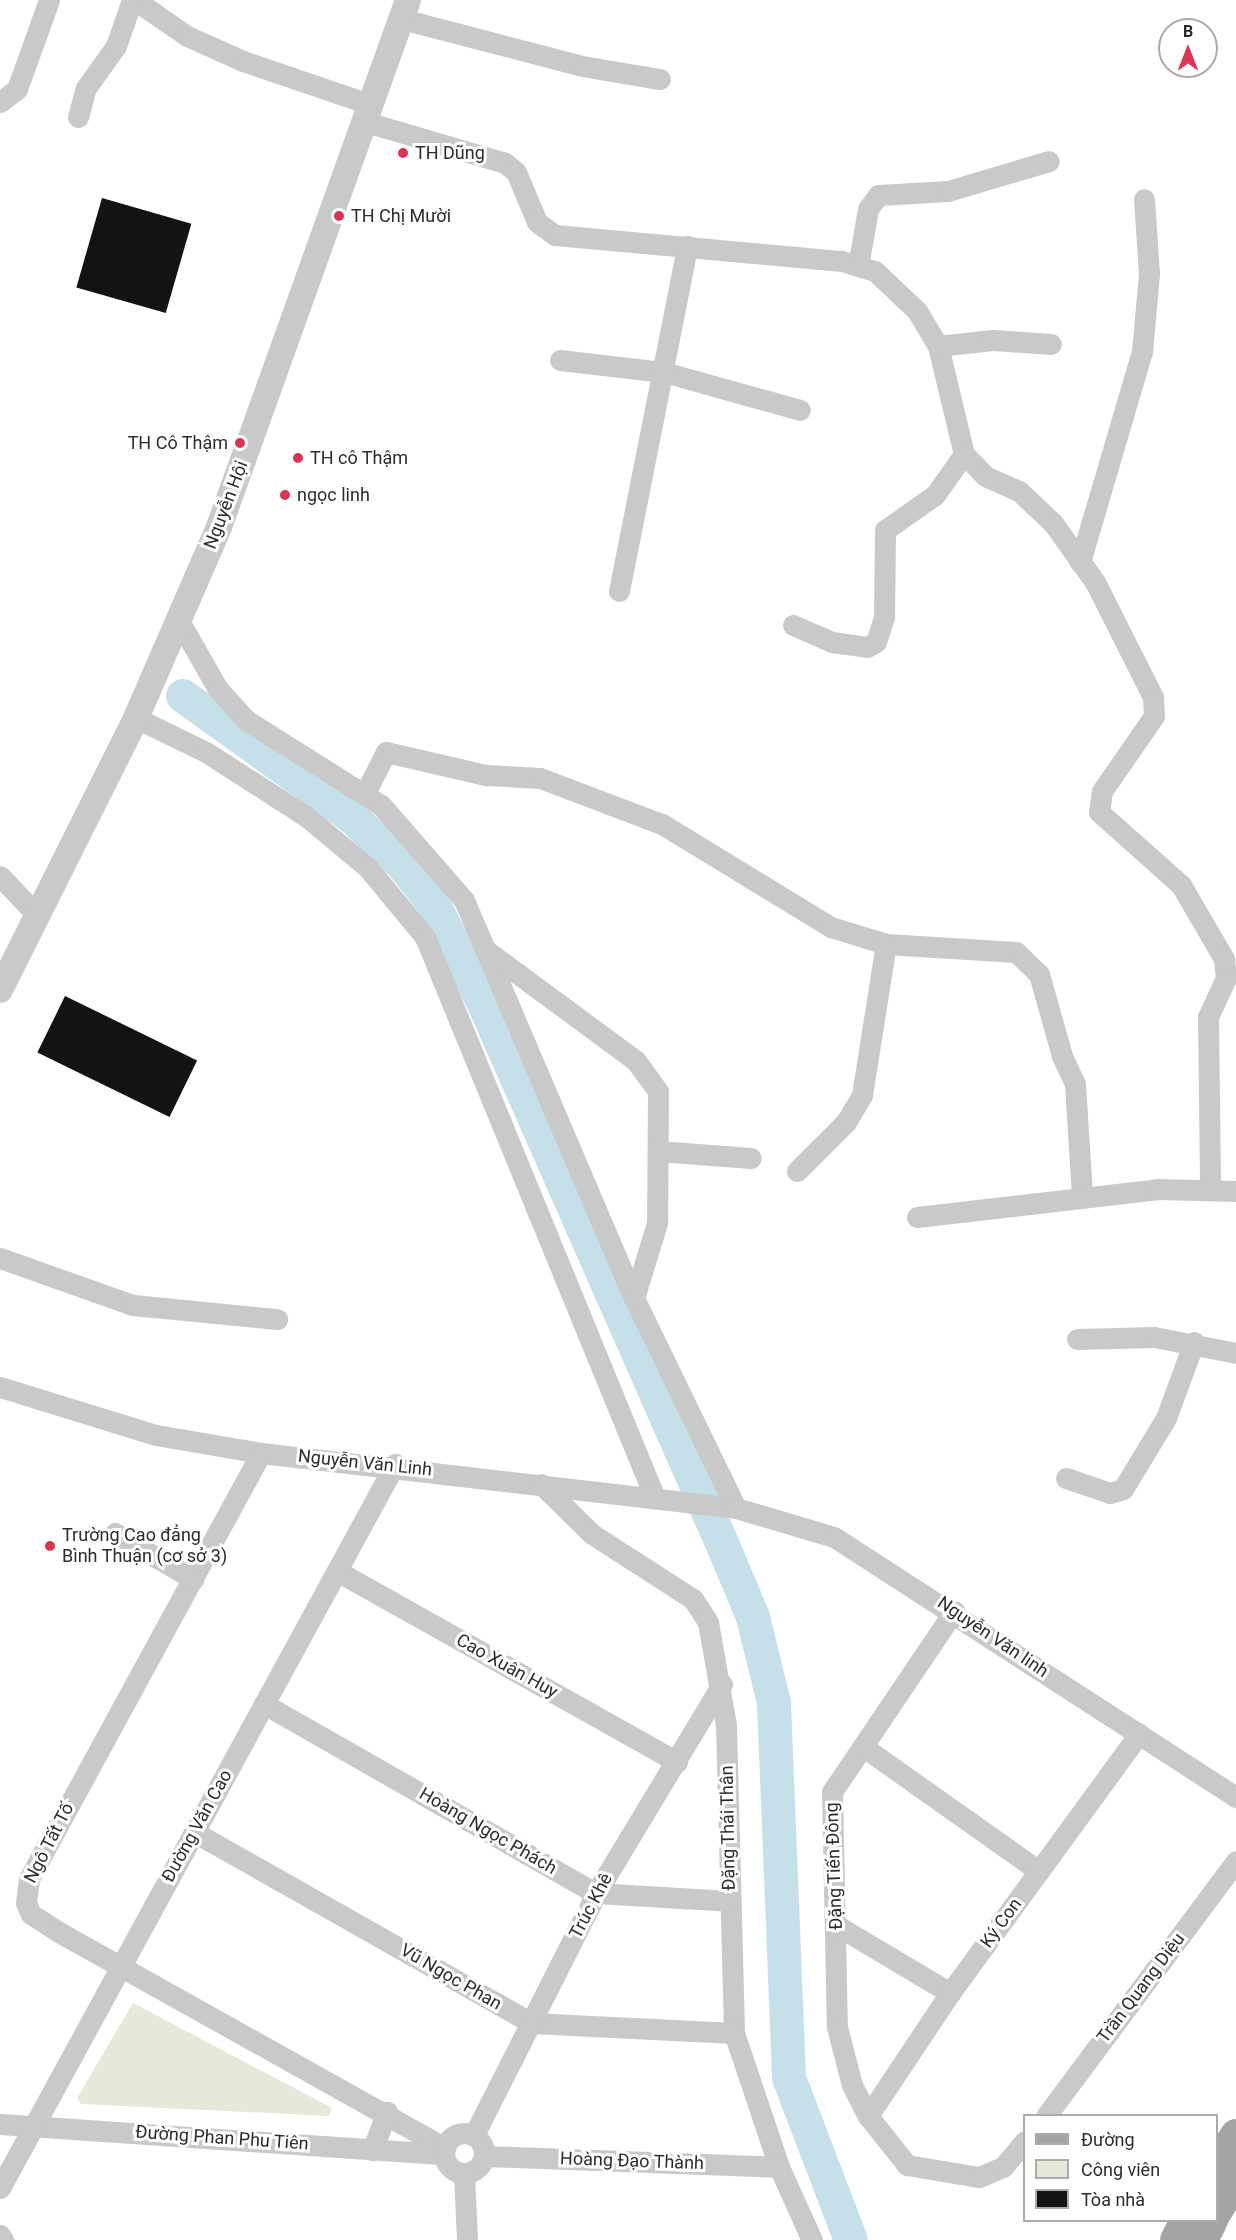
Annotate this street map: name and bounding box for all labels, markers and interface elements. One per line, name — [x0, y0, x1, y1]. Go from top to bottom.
north arrow — [1158, 18, 1218, 78]
text: B — [1183, 22, 1193, 41]
place label: TH Dũng — [415, 142, 485, 164]
marker: TH Dũng — [396, 146, 410, 160]
place label: TH Chị Mười — [351, 205, 451, 227]
marker: TH Chị Mười — [332, 209, 346, 223]
place label: TH Cô Thậm — [127, 432, 228, 454]
marker: TH Cô Thậm — [233, 436, 247, 450]
place label: TH cô Thậm — [310, 447, 408, 469]
marker: TH cô Thậm — [291, 451, 305, 465]
street label: Nguyễn Hội — [199, 458, 253, 552]
place label: ngọc linh — [297, 484, 370, 506]
marker: ngọc linh — [278, 488, 292, 502]
street label: Nguyễn Văn Linh — [297, 1445, 433, 1481]
place label: Trường Cao đẳng Bình Thuận (cơ sở 3) — [62, 1525, 228, 1568]
marker: Trường Cao đẳng Bình Thuận (cơ sở 3) — [43, 1539, 57, 1553]
street label: Nguyễn Văn linh — [933, 1592, 1053, 1682]
street label: Cao Xuân Huy — [452, 1629, 562, 1703]
street label: Đặng Thái Thân — [716, 1765, 740, 1891]
street label: Đường Văn Cao — [157, 1766, 237, 1886]
street label: Hoàng Ngọc Phách — [416, 1783, 560, 1879]
street label: Ngô Tất Tố — [19, 1799, 79, 1887]
street label: Đặng Tiến Đông — [821, 1802, 847, 1930]
street label: Trúc Khê — [565, 1870, 617, 1942]
street label: Ký Con — [976, 1894, 1026, 1952]
street label: Trần Quang Diệu — [1093, 1929, 1189, 2047]
street label: Vũ Ngọc Phan — [396, 1939, 506, 2015]
legend — [1023, 2114, 1218, 2222]
street label: Đường Phan Phu Tiên — [135, 2121, 309, 2155]
text: Đường — [1081, 2129, 1135, 2150]
street label: Hoàng Đạo Thành — [560, 2148, 704, 2174]
text: Công viên — [1081, 2159, 1160, 2180]
text: Tòa nhà — [1081, 2189, 1145, 2210]

